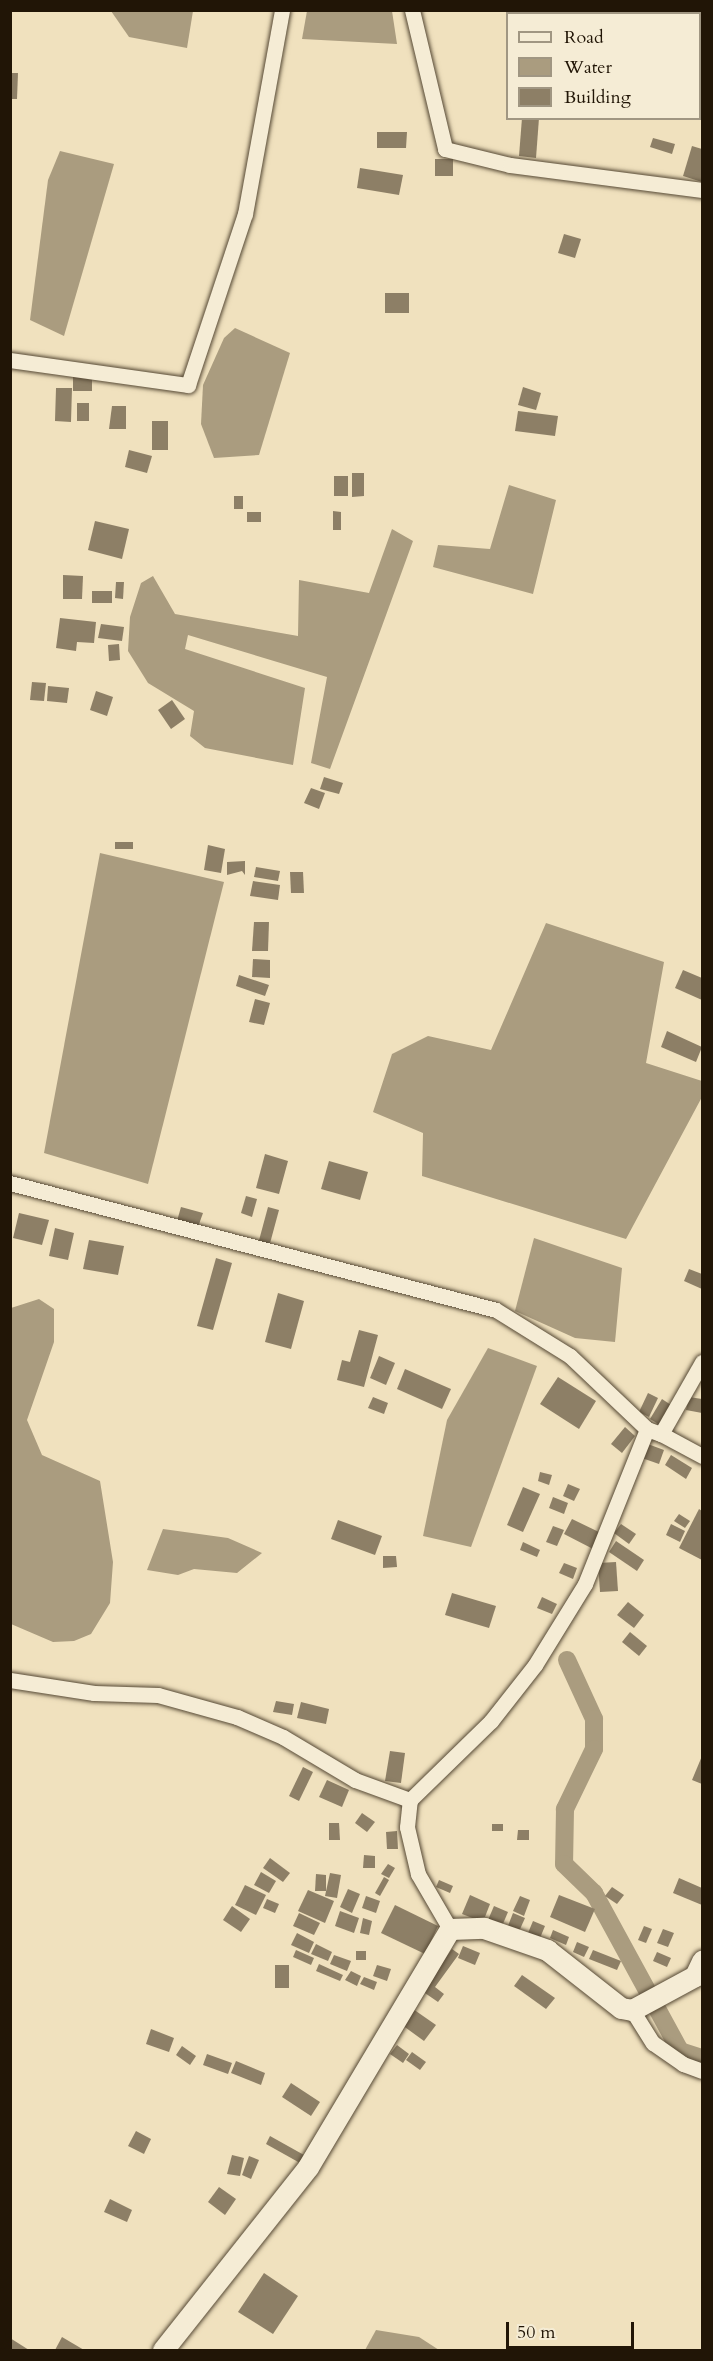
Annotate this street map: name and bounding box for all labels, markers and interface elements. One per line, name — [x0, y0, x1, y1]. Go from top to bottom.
legend — [506, 12, 701, 120]
text: Road — [564, 25, 604, 50]
text: Water — [564, 55, 612, 80]
text: Building — [564, 85, 631, 110]
scale bar — [509, 2310, 636, 2348]
text: 50 m — [517, 2320, 556, 2345]

